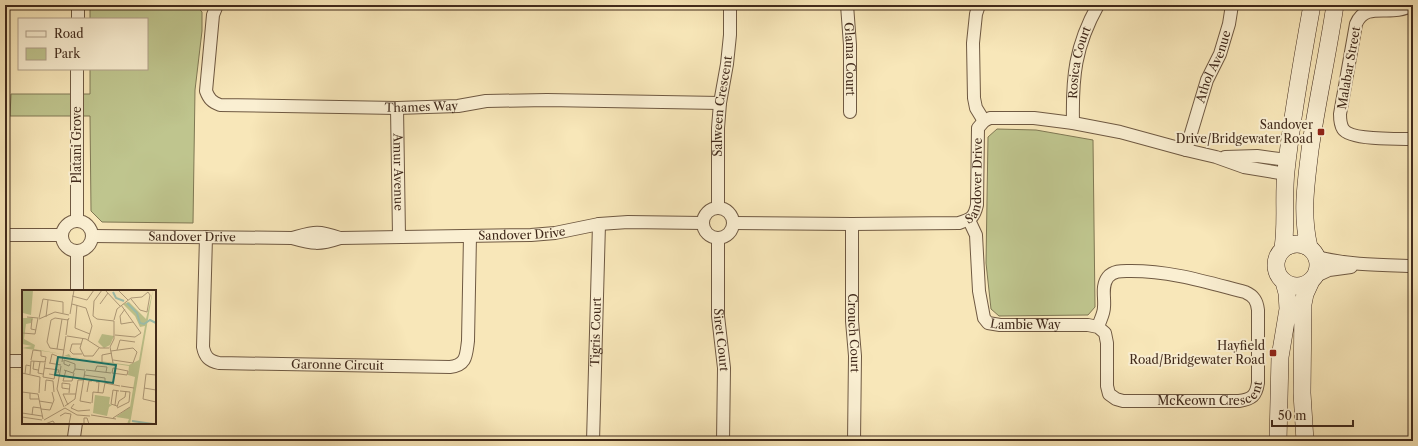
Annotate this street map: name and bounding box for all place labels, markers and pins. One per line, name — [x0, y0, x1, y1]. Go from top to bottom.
place label: Sandover Drive/Bridgewater Road — [1176, 117, 1314, 146]
marker: Sandover Drive/Bridgewater Road — [1316, 127, 1326, 137]
place label: Hayfield Road/Bridgewater Road — [1129, 338, 1266, 367]
marker: Hayfield Road/Bridgewater Road — [1268, 348, 1278, 358]

